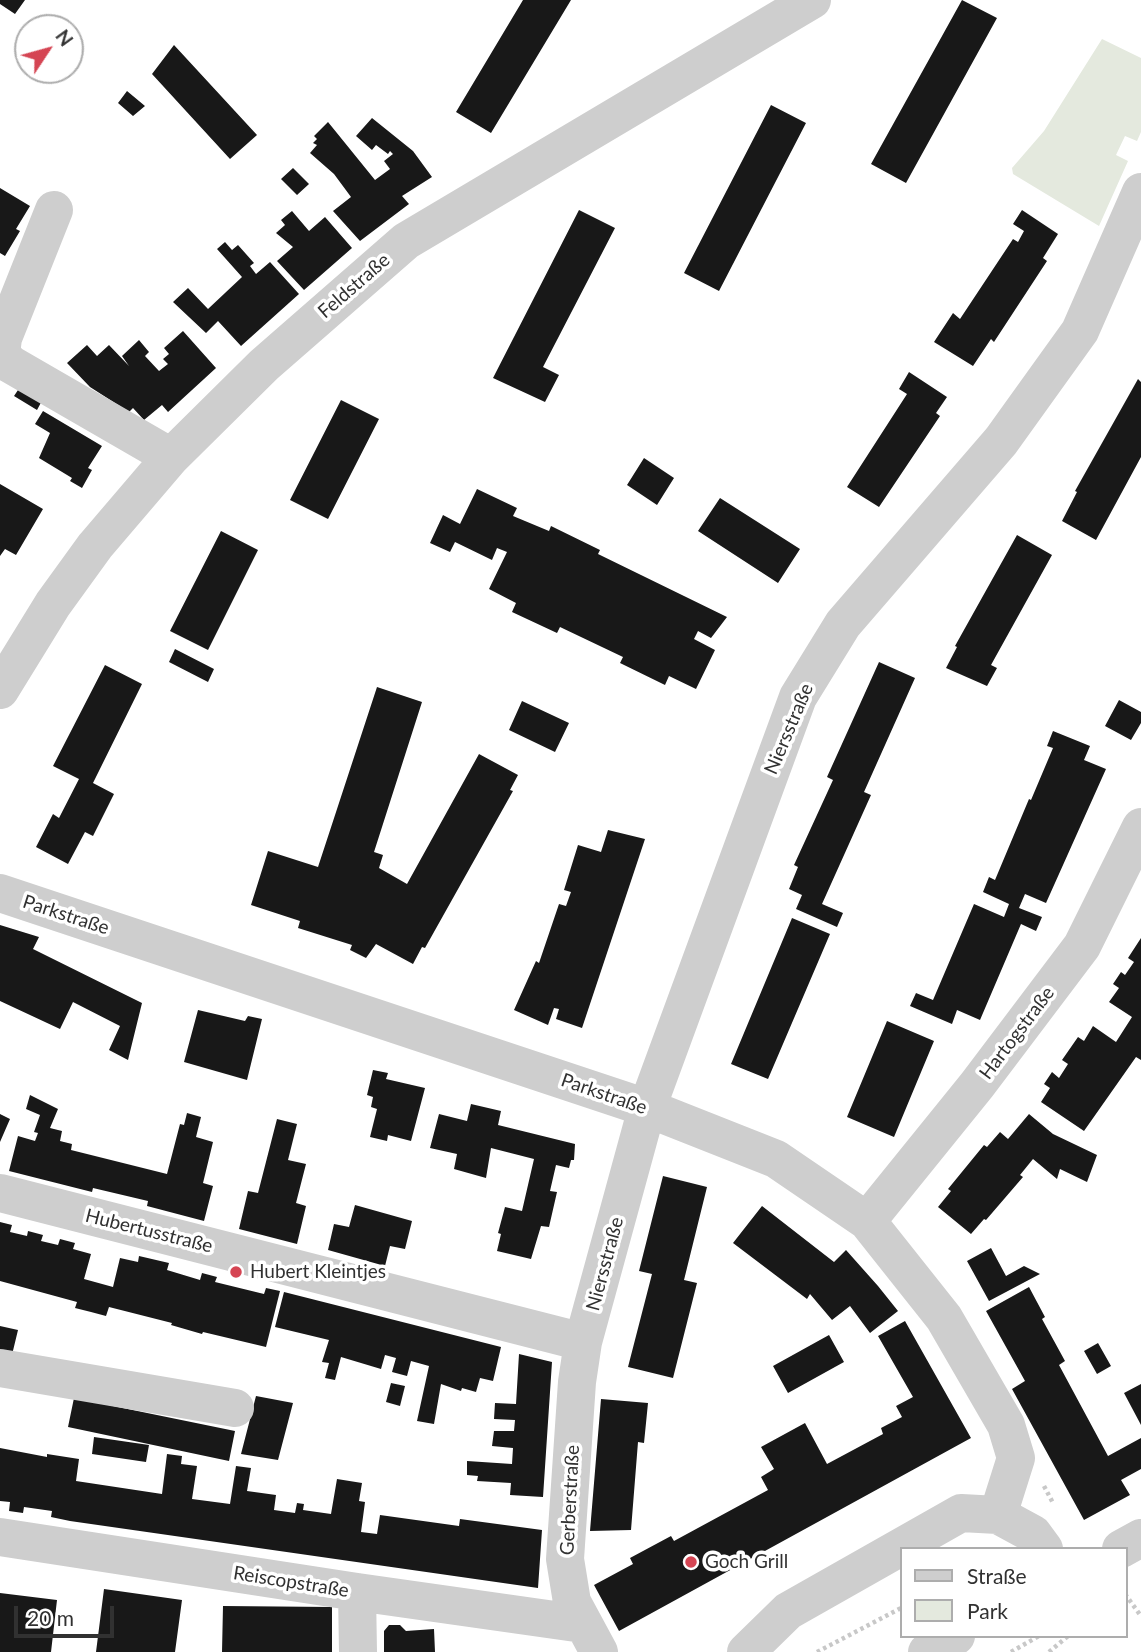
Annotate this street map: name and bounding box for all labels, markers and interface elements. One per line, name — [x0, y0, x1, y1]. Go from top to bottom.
north arrow — [14, 14, 84, 84]
text: N — [51, 25, 78, 50]
street label: Feldstraße — [314, 249, 394, 323]
street label: Niersstraße — [760, 680, 818, 778]
street label: Parkstraße — [20, 890, 112, 940]
street label: Hartogstraße — [975, 982, 1059, 1084]
street label: Parkstraße — [558, 1069, 650, 1119]
street label: Hubertusstraße — [83, 1204, 215, 1258]
street label: Niersstraße — [582, 1215, 628, 1313]
place label: Hubert Kleintjes — [250, 1261, 386, 1283]
marker: Hubert Kleintjes — [228, 1264, 244, 1280]
street label: Gerberstraße — [556, 1444, 584, 1556]
legend — [900, 1547, 1127, 1638]
place label: Goch Grill — [705, 1551, 788, 1573]
marker: Goch Grill — [683, 1554, 699, 1570]
street label: Reiscopstraße — [232, 1562, 350, 1602]
text: Straße — [967, 1563, 1027, 1588]
scale bar — [18, 1592, 117, 1636]
text: Park — [967, 1598, 1008, 1623]
text: 20 m — [27, 1605, 74, 1630]

